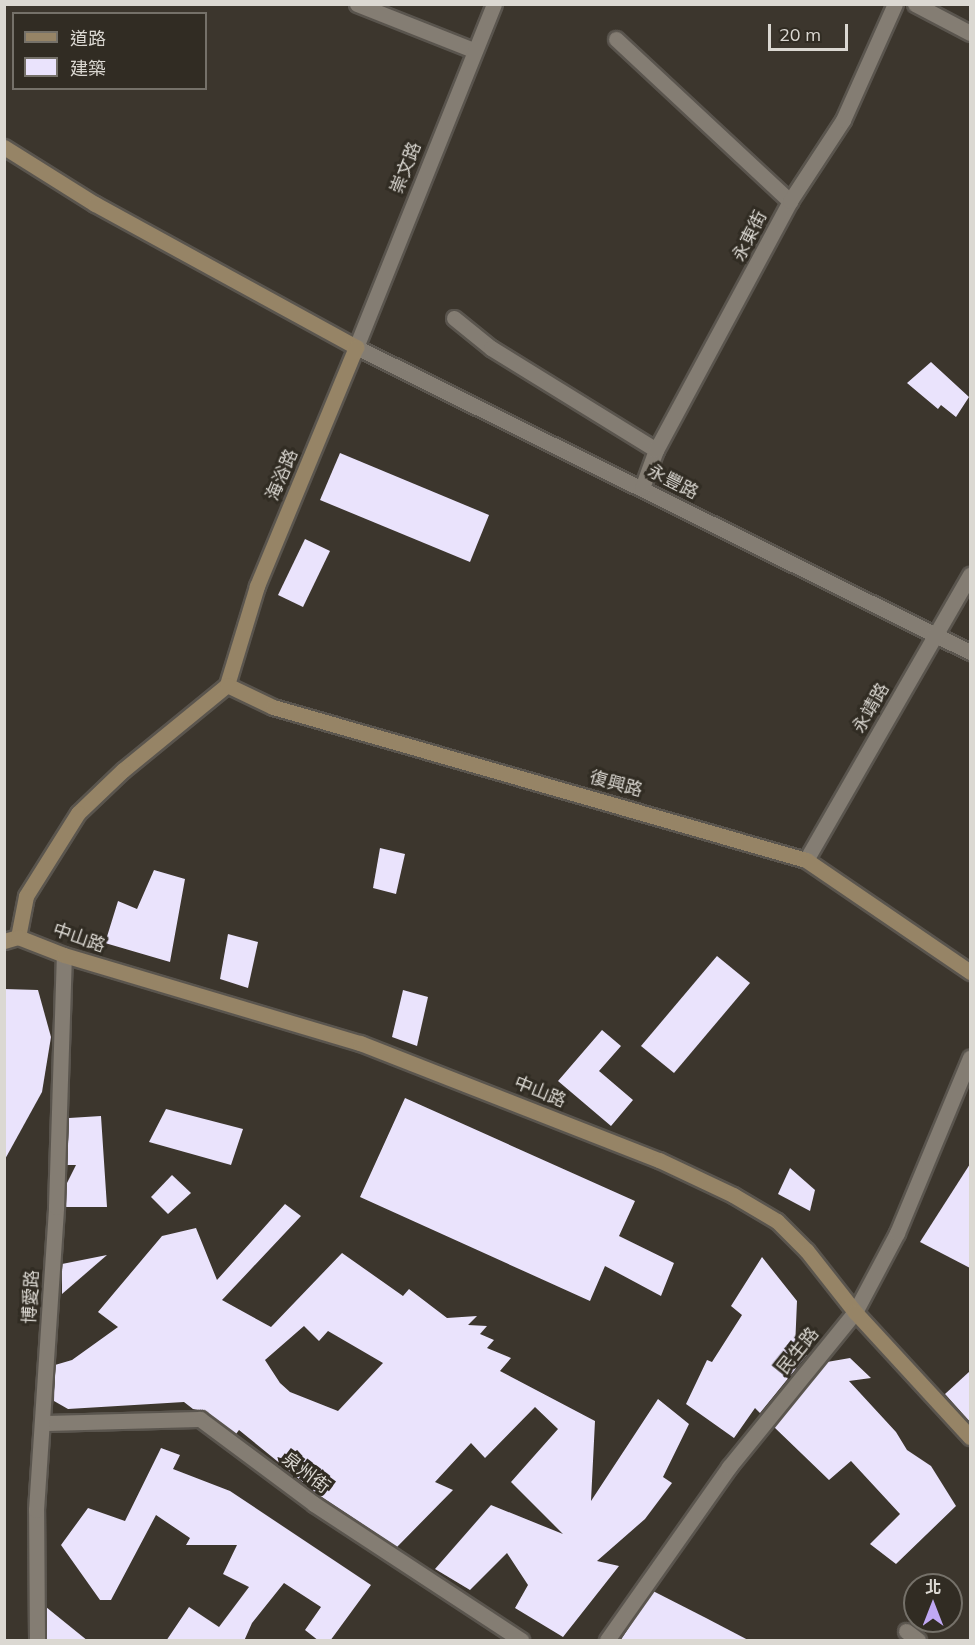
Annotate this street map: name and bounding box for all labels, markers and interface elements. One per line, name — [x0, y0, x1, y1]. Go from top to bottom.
legend — [12, 12, 207, 90]
scale bar — [771, 12, 850, 50]
text: 20 m — [779, 23, 821, 46]
text: 道路 — [70, 27, 106, 50]
text: 建築 — [70, 57, 106, 80]
street label: 崇文路 — [386, 139, 426, 197]
street label: 永東街 — [728, 207, 772, 265]
street label: 海浴路 — [262, 446, 302, 504]
street label: 永豐路 — [644, 460, 702, 504]
street label: 永靖路 — [848, 679, 894, 737]
street label: 復興路 — [587, 767, 645, 801]
street label: 中山路 — [50, 919, 108, 957]
street label: 中山路 — [511, 1072, 569, 1112]
street label: 博愛路 — [19, 1269, 43, 1325]
street label: 民生路 — [773, 1323, 823, 1379]
street label: 泉州街 — [278, 1448, 334, 1498]
north arrow — [903, 1573, 963, 1633]
text: 北 — [925, 1577, 941, 1597]

